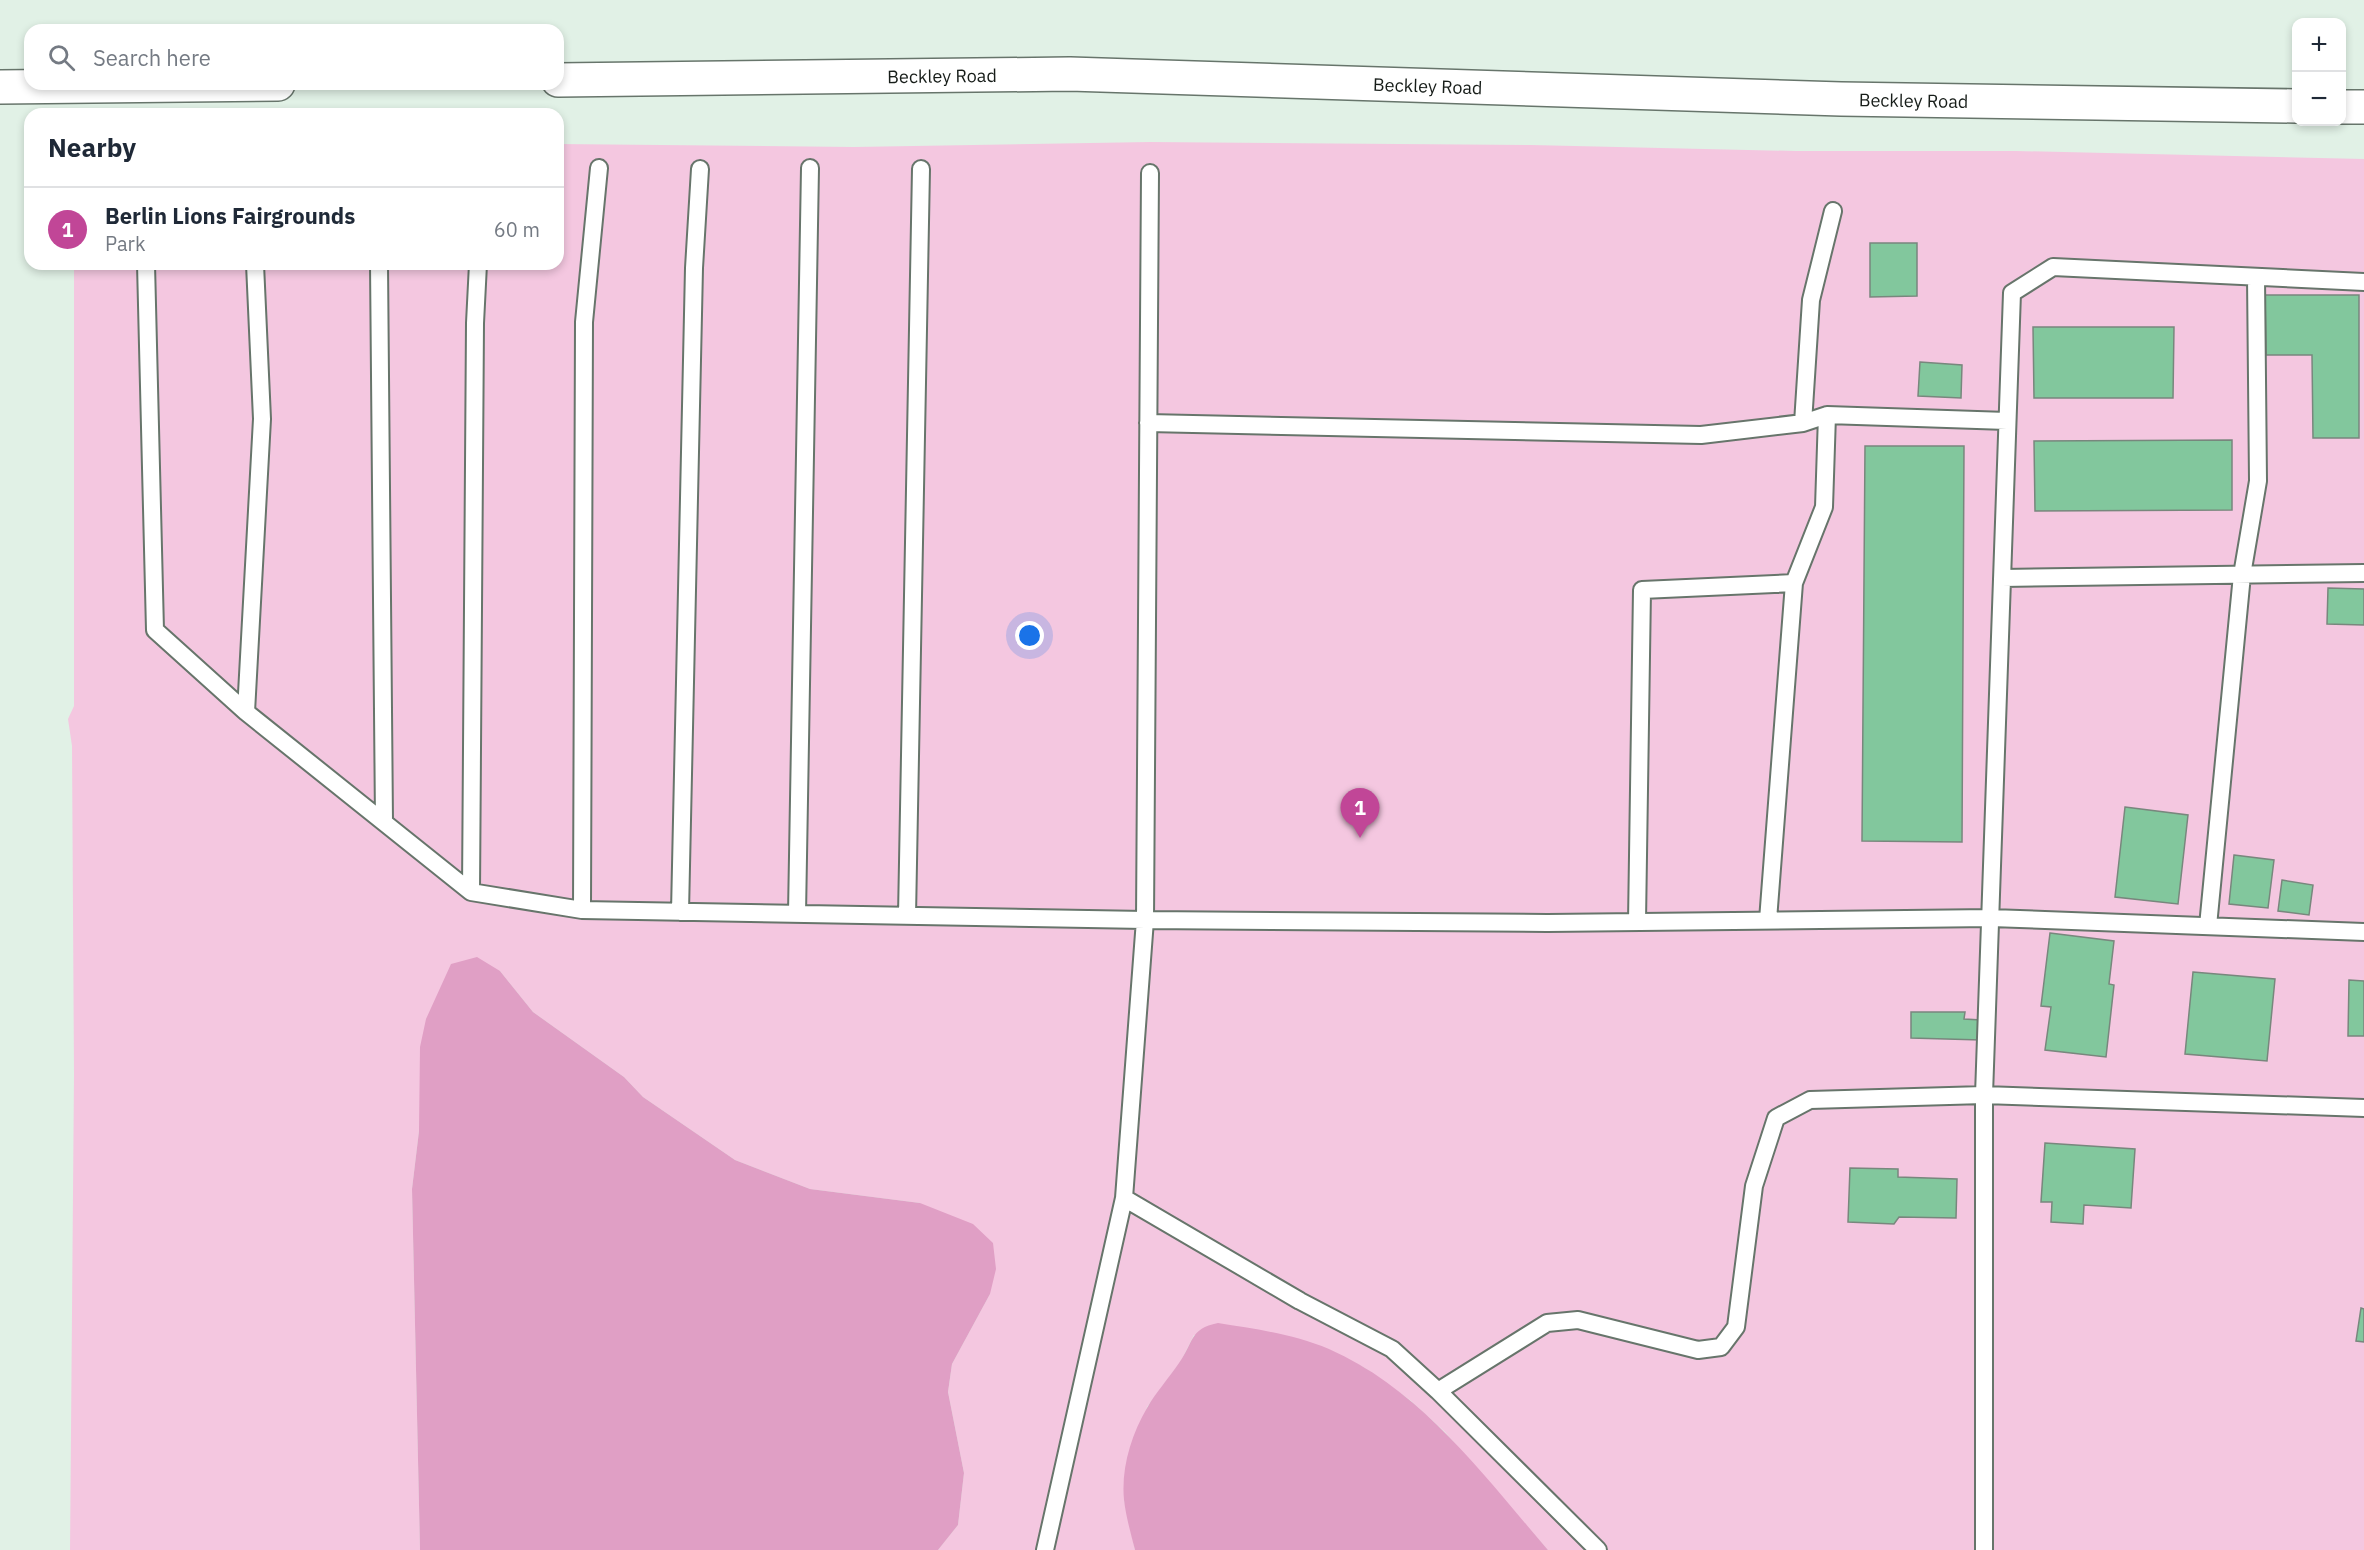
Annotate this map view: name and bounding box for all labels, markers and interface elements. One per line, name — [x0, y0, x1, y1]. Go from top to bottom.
map controls — [2292, 18, 2346, 126]
button: + — [2292, 18, 2346, 72]
search box — [24, 24, 564, 90]
icon: search — [45, 41, 78, 74]
text: Search here — [93, 43, 211, 72]
street label: Beckley Road — [887, 63, 997, 88]
street label: Beckley Road — [1373, 72, 1483, 99]
button: − — [2292, 72, 2346, 126]
street label: Beckley Road — [1859, 88, 1969, 112]
text: Nearby — [48, 130, 136, 164]
text: Berlin Lions Fairgrounds — [105, 201, 355, 230]
text: 1 — [62, 216, 74, 243]
text: 60 m — [494, 216, 540, 243]
text: Park — [105, 230, 145, 257]
your location — [1015, 621, 1044, 650]
pin: 1 — [1340, 788, 1380, 838]

